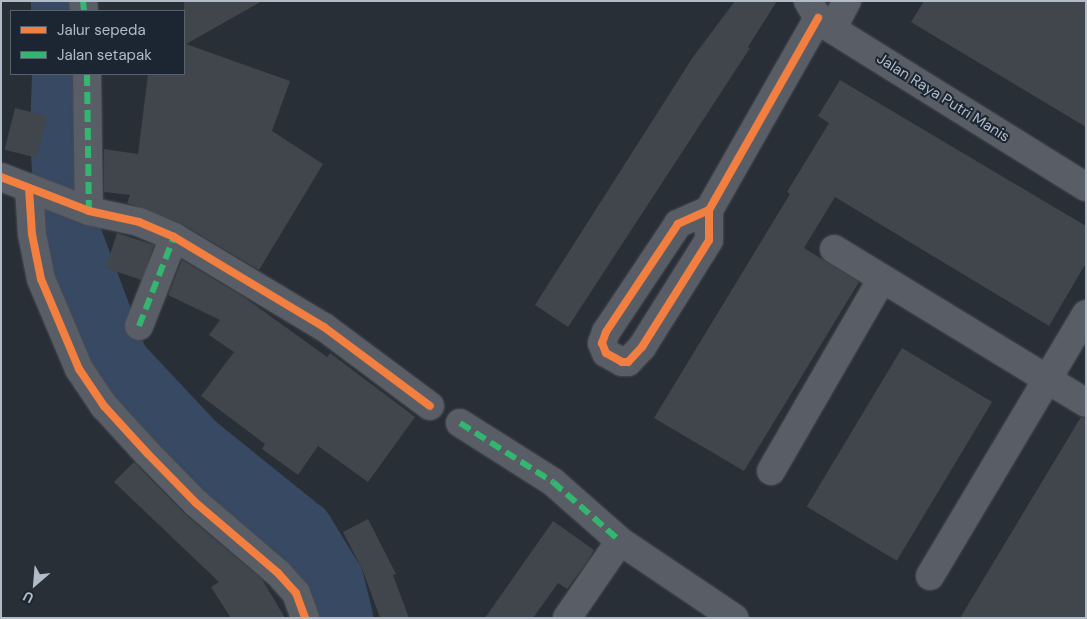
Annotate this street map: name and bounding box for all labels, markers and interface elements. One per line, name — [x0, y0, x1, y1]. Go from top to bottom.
legend — [10, 10, 185, 75]
text: Jalur sepeda — [57, 20, 146, 40]
text: Jalan setapak — [57, 45, 152, 65]
street label: Jalan Raya Putri Manis — [873, 50, 1013, 146]
north arrow — [10, 559, 60, 609]
text: U — [20, 587, 37, 608]

